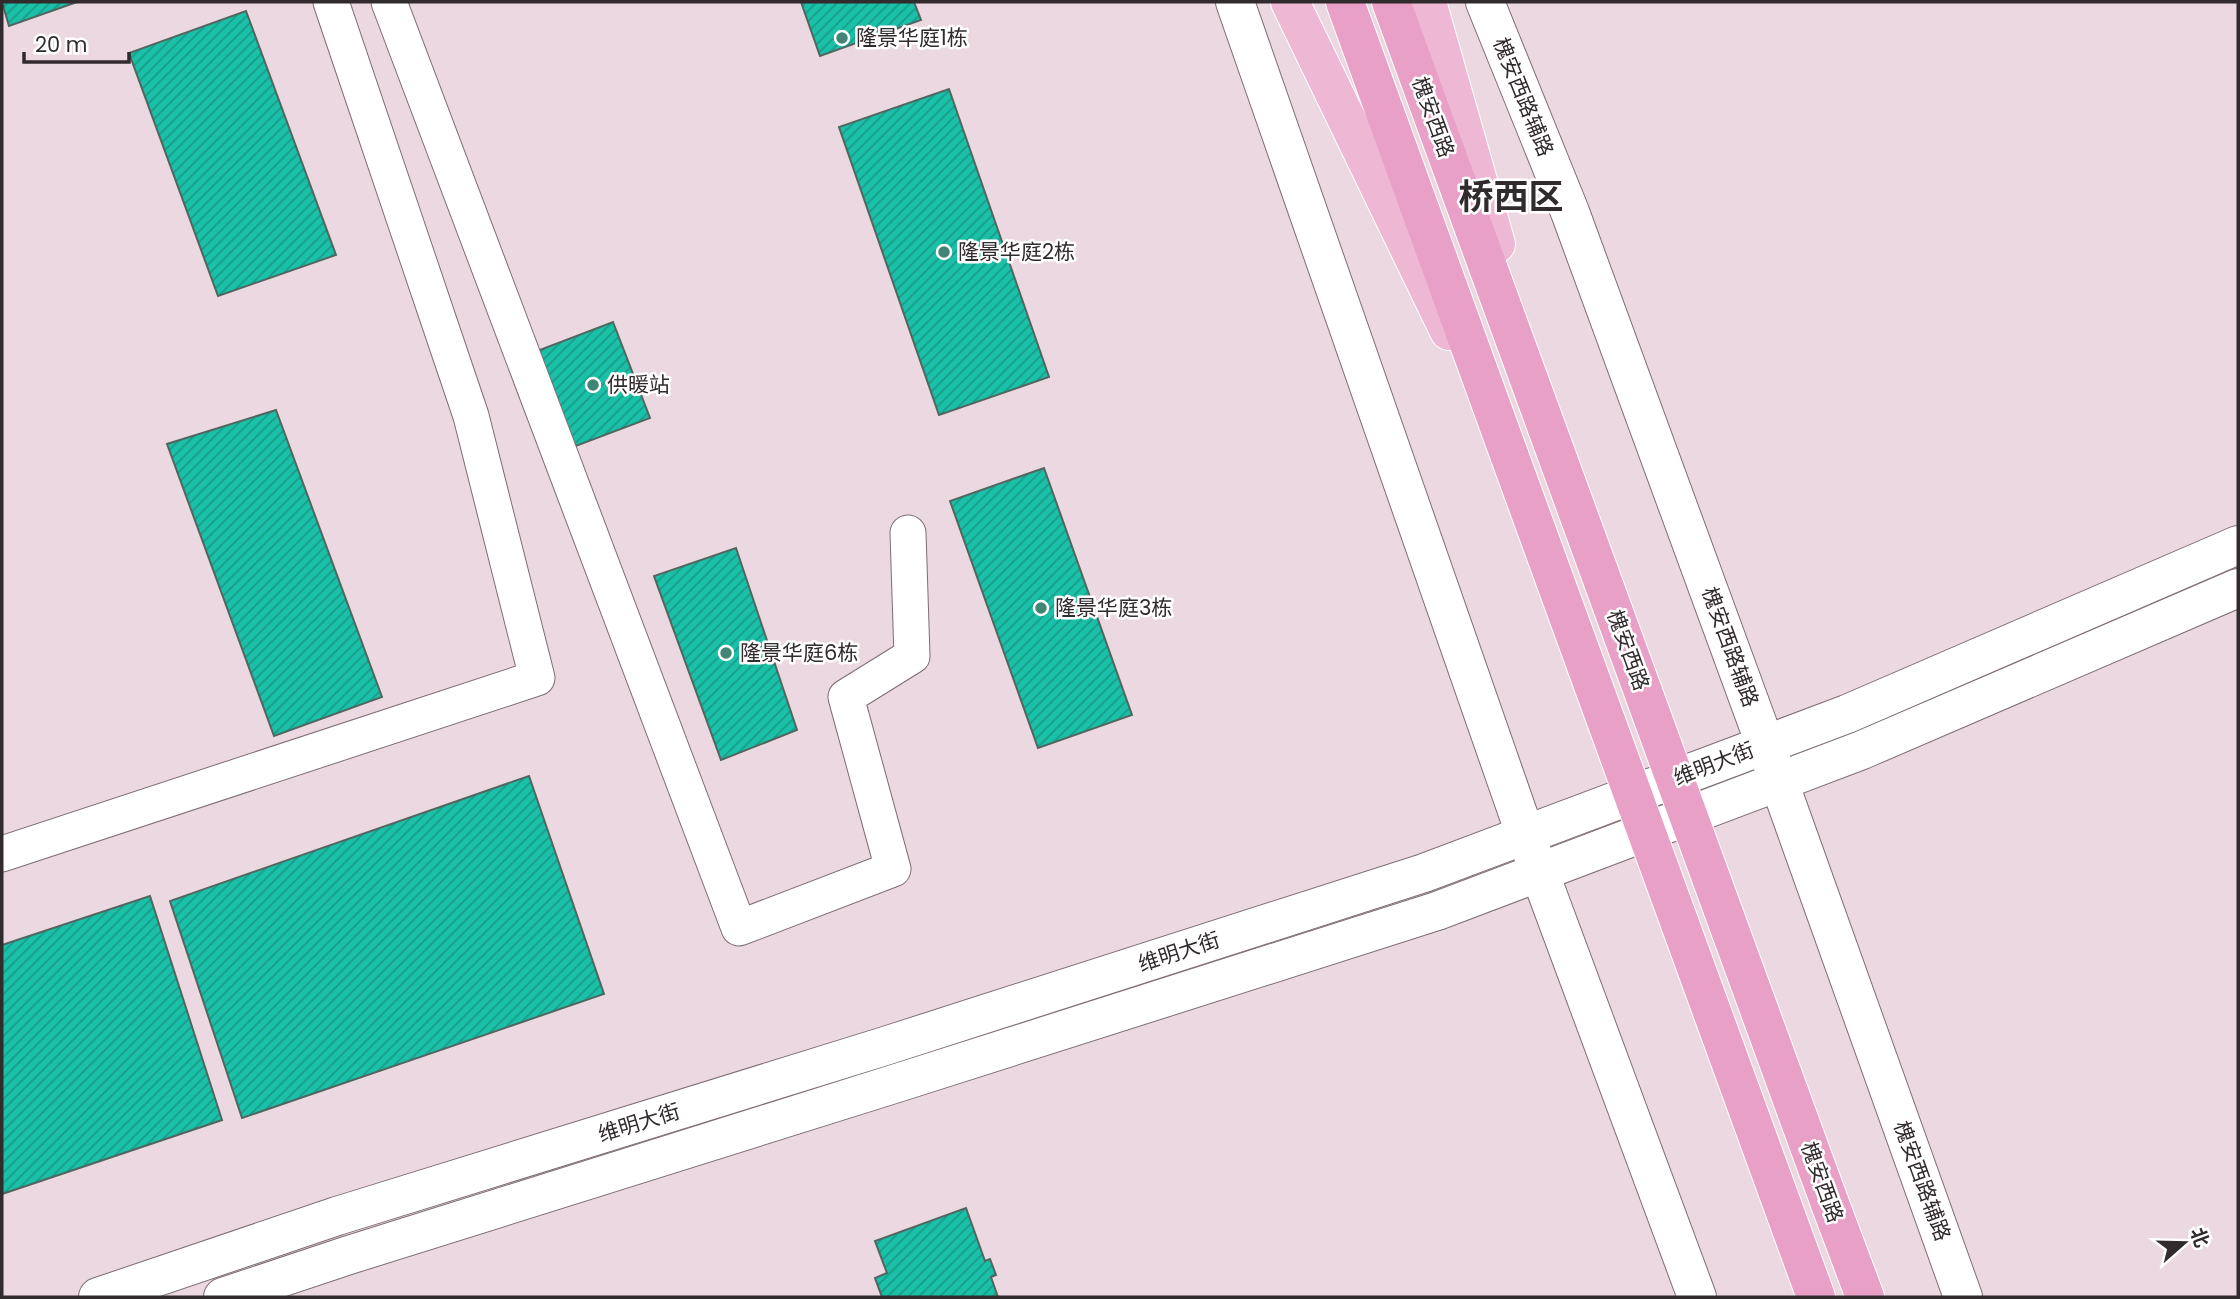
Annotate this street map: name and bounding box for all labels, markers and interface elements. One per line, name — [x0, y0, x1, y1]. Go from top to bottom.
scale bar — [24, 21, 130, 65]
place label: 隆景华庭1栋 — [856, 23, 968, 52]
text: 20 m — [35, 30, 88, 59]
marker: 隆景华庭1栋 — [834, 30, 850, 46]
street label: 槐安西路辅路 — [1486, 33, 1561, 161]
street label: 槐安西路 — [1405, 72, 1461, 161]
district label: 桥西区 — [1458, 172, 1564, 221]
place label: 隆景华庭2栋 — [958, 237, 1075, 266]
marker: 隆景华庭2栋 — [936, 244, 952, 260]
place label: 供暖站 — [607, 370, 670, 399]
marker: 供暖站 — [585, 377, 601, 393]
street label: 槐安西路辅路 — [1695, 583, 1766, 711]
place label: 隆景华庭3栋 — [1055, 593, 1172, 622]
marker: 隆景华庭3栋 — [1033, 600, 1049, 616]
street label: 槐安西路 — [1600, 605, 1656, 694]
place label: 隆景华庭6栋 — [740, 638, 858, 667]
marker: 隆景华庭6栋 — [718, 645, 734, 661]
street label: 维明大街 — [1669, 735, 1758, 792]
street label: 维明大街 — [1134, 925, 1223, 978]
street label: 维明大街 — [594, 1096, 683, 1149]
street label: 槐安西路辅路 — [1887, 1117, 1958, 1245]
street label: 槐安西路 — [1794, 1137, 1850, 1226]
north arrow — [2149, 1208, 2219, 1278]
text: 北 — [2184, 1224, 2215, 1251]

